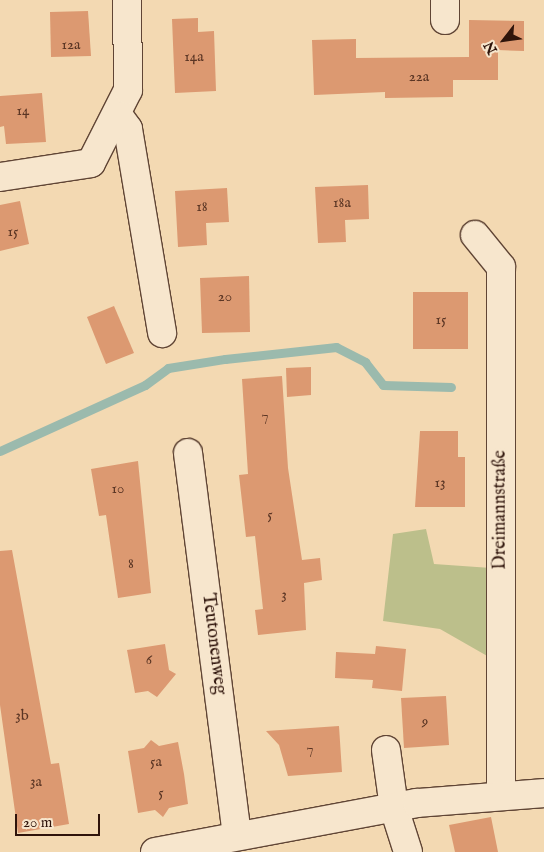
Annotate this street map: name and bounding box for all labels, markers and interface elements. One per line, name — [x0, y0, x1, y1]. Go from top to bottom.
north arrow — [479, 15, 529, 65]
house number: 12a — [61, 36, 81, 54]
text: N — [480, 38, 502, 57]
house number: 14a — [184, 48, 204, 66]
house number: 22a — [409, 68, 429, 86]
house number: 14 — [17, 102, 29, 120]
house number: 18a — [333, 194, 351, 212]
house number: 18 — [196, 198, 208, 216]
house number: 15 — [7, 223, 19, 241]
house number: 20 — [218, 288, 232, 306]
house number: 15 — [435, 311, 447, 329]
house number: 7 — [261, 407, 269, 425]
street label: Dreimannstraße — [490, 450, 512, 570]
house number: 13 — [434, 474, 446, 492]
house number: 10 — [112, 480, 124, 498]
house number: 5 — [267, 506, 273, 524]
house number: 8 — [128, 555, 134, 573]
house number: 3 — [281, 586, 287, 604]
street label: Teutonenweg — [196, 592, 230, 696]
house number: 6 — [146, 651, 152, 669]
house number: 3b — [15, 707, 29, 725]
house number: 9 — [422, 713, 428, 731]
house number: 7 — [306, 740, 314, 758]
house number: 5a — [150, 753, 162, 771]
house number: 3a — [30, 773, 42, 791]
house number: 5 — [158, 784, 164, 802]
scale bar — [18, 804, 102, 836]
text: 20 m — [23, 813, 52, 832]

